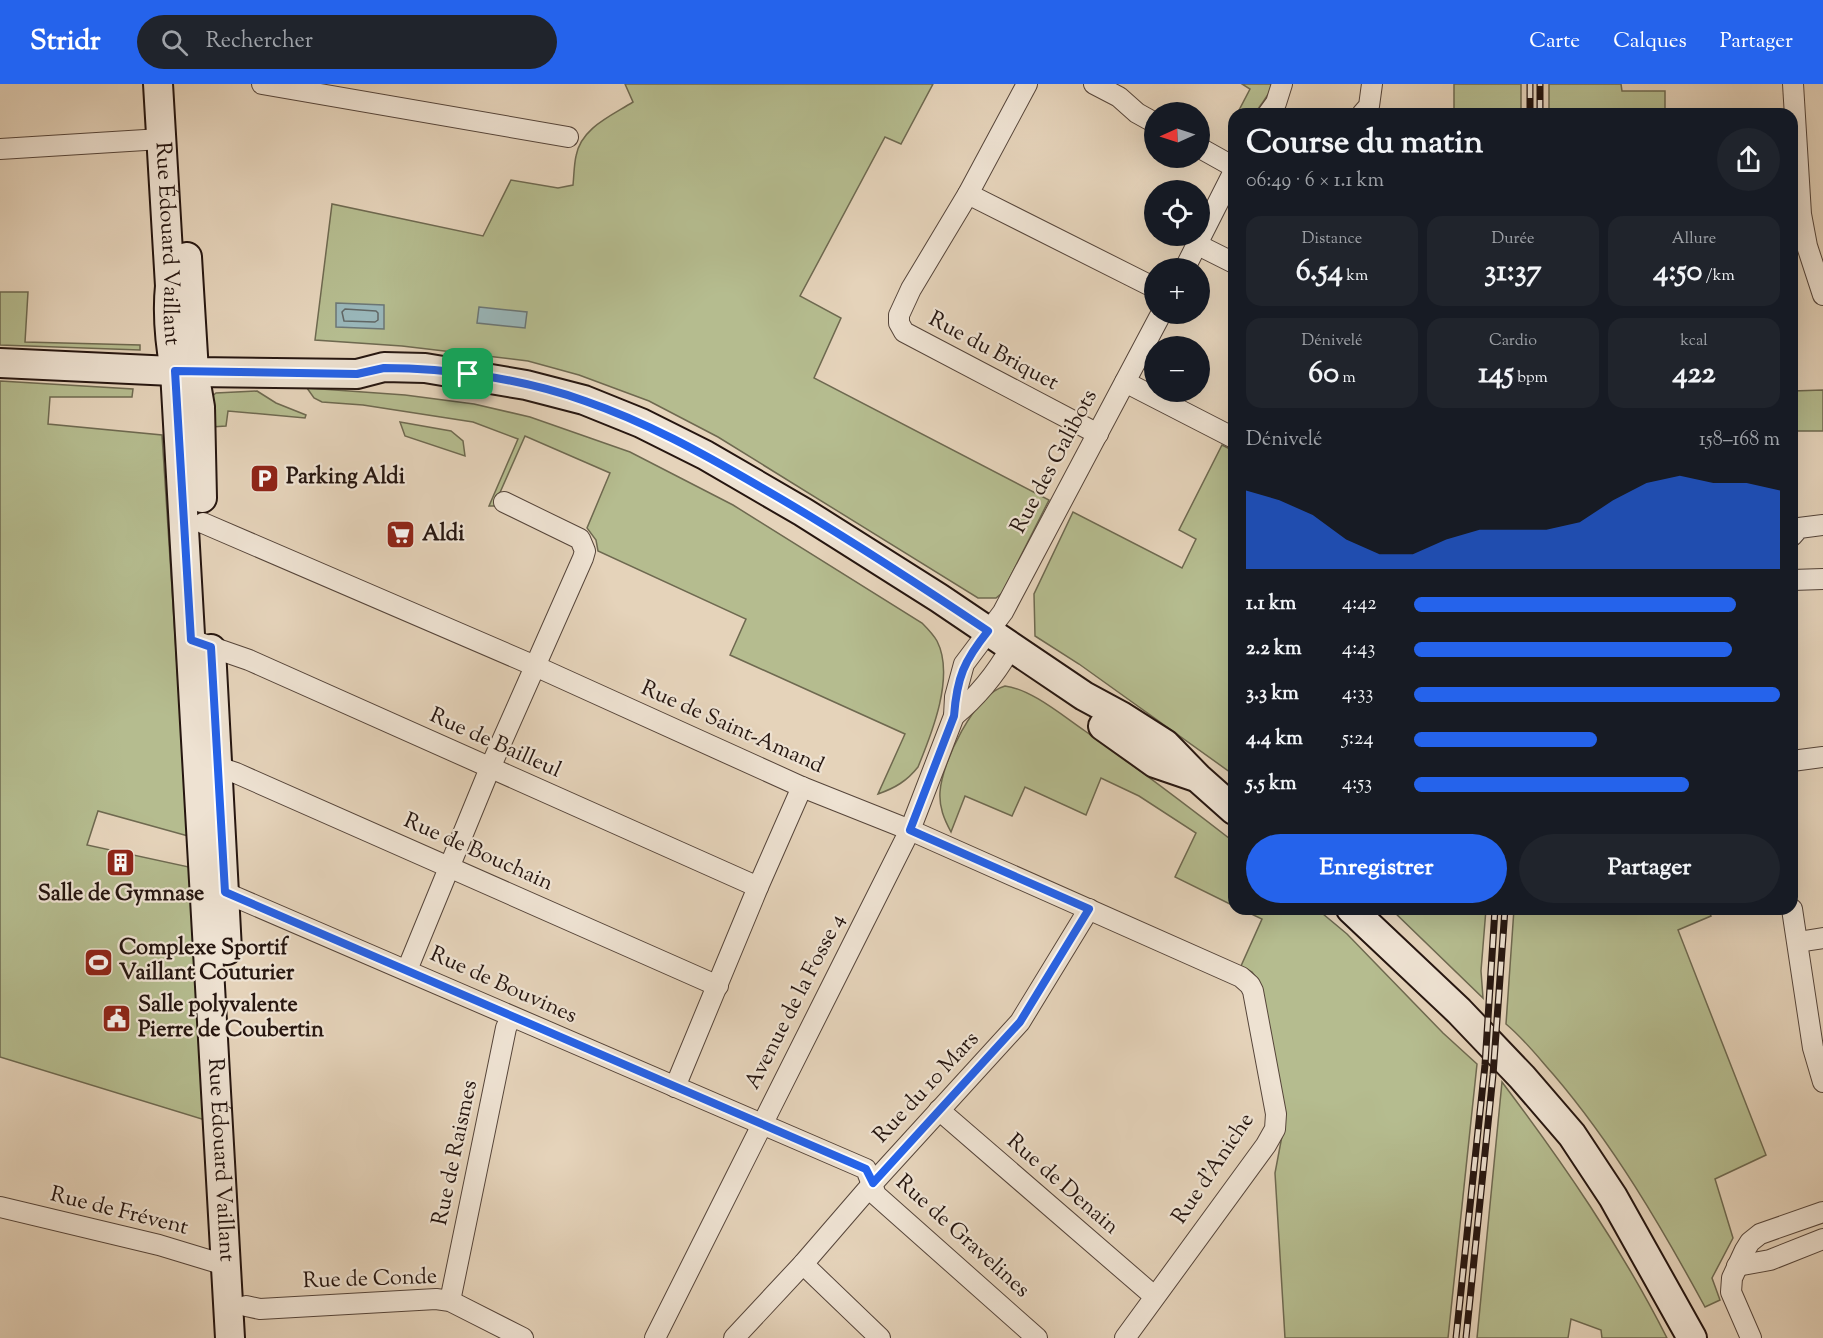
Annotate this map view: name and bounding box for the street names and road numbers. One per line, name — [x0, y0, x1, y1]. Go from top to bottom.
street label: Rue Édouard Vaillant — [145, 141, 187, 348]
street label: Rue du Briquet — [922, 304, 1064, 400]
street label: Rue des Galibots — [1004, 384, 1106, 540]
street label: Rue de Saint-Amand — [635, 673, 829, 783]
street label: Rue de Bailleul — [424, 701, 566, 787]
street label: Rue de Bouchain — [398, 806, 558, 900]
street label: Avenue de la Fosse 4 — [738, 909, 854, 1095]
street label: Rue de Bouvines — [424, 939, 582, 1033]
street label: Rue du 10 Mars — [867, 1025, 987, 1151]
street label: Rue Édouard Vaillant — [198, 1057, 242, 1263]
street label: Rue de Raismes — [425, 1077, 487, 1229]
street label: Rue d'Aniche — [1165, 1107, 1263, 1231]
street label: Rue de Denain — [999, 1127, 1125, 1243]
street label: Rue de Gravelines — [888, 1168, 1036, 1306]
street label: Rue de Frévent — [47, 1179, 192, 1245]
street label: Rue de Conde — [302, 1262, 438, 1298]

